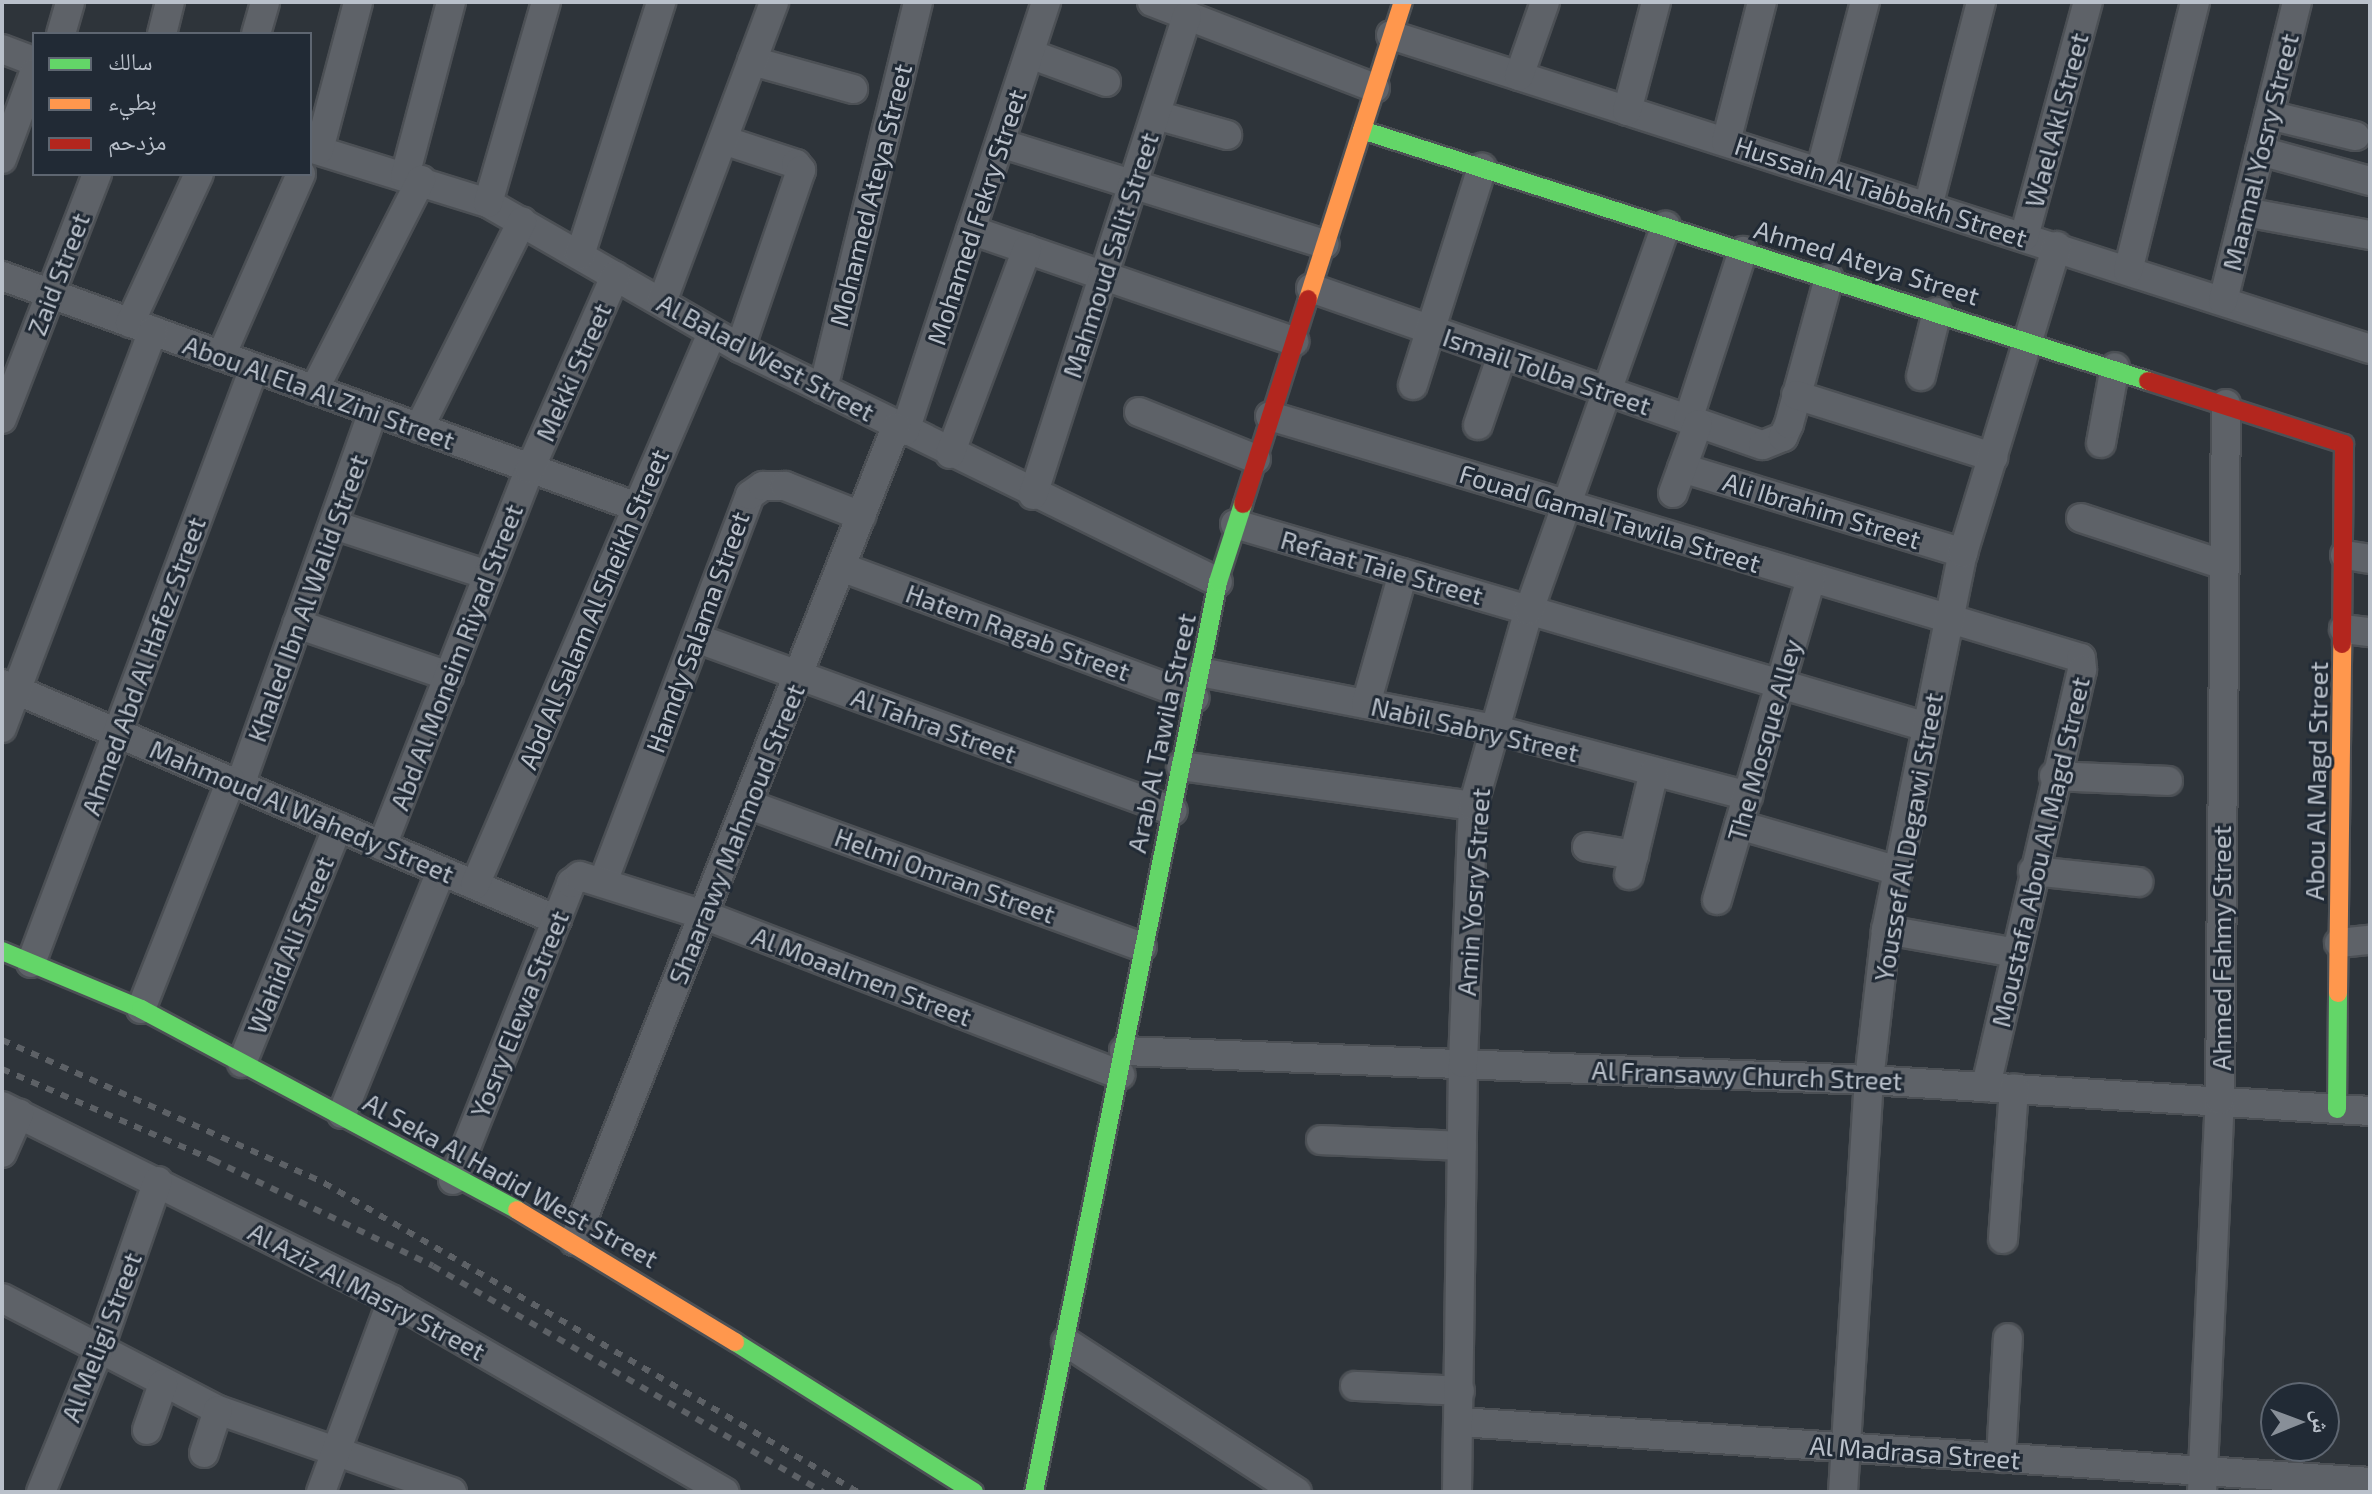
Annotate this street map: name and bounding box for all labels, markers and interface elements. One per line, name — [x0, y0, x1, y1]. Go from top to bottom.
street label: Wael Akl Street — [2017, 28, 2095, 212]
street label: Maamal Yosry Street — [2215, 29, 2305, 275]
legend — [32, 32, 312, 176]
text: سالك — [108, 46, 153, 75]
street label: Mohamed Ateya Street — [822, 60, 918, 330]
street label: Mohamed Fekry Street — [920, 85, 1032, 349]
text: بطيء — [108, 86, 157, 115]
text: مزدحم — [108, 126, 167, 155]
street label: Mahmoud Salit Street — [1056, 128, 1164, 382]
street label: Hussain Al Tabbakh Street — [1730, 129, 2032, 253]
street label: Zaid Street — [20, 208, 96, 340]
street label: Ahmed Ateya Street — [1750, 213, 1984, 311]
street label: Al Balad West Street — [652, 286, 880, 428]
street label: Mekki Street — [529, 298, 617, 446]
street label: Ismail Tolba Street — [1438, 321, 1656, 421]
street label: Abou Al Ela Al Zini Street — [178, 328, 460, 456]
street label: Abd Al Salam Al Sheikh Street — [511, 443, 675, 775]
street label: Khaled Ibn Al Walid Street — [240, 449, 374, 747]
street label: Fouad Gamal Tawila Street — [1455, 457, 1765, 579]
street label: Ali Ibrahim Street — [1719, 465, 1925, 555]
street label: Abd Al Moneim Riyad Street — [383, 499, 529, 815]
street label: Hamdy Salama Street — [639, 507, 755, 757]
street label: Ahmed Abd Al Hafez Street — [74, 512, 212, 820]
street label: Refaat Taie Street — [1277, 523, 1487, 611]
street label: Hatem Ragab Street — [902, 577, 1134, 687]
street label: Arab Al Tawila Street — [1120, 609, 1202, 857]
street label: The Mosque Alley — [1720, 635, 1808, 845]
street label: Abou Al Magd Street — [2298, 660, 2334, 902]
street label: Moustafa Abou Al Magd Street — [1984, 673, 2096, 1031]
street label: Shaarawy Mahmoud Street — [661, 679, 811, 989]
street label: Al Tahra Street — [847, 681, 1021, 769]
street label: Youssef Al Degawi Street — [1867, 689, 1949, 985]
street label: Nabil Sabry Street — [1368, 690, 1582, 768]
street label: Mahmoud Al Wahedy Street — [144, 732, 460, 890]
street label: Amin Yosry Street — [1450, 786, 1496, 998]
street label: Helmi Omran Street — [831, 821, 1059, 929]
street label: Ahmed Fahmy Street — [2205, 825, 2237, 1071]
street label: Wahid Ali Street — [240, 851, 340, 1039]
street label: Yosry Elewa Street — [463, 906, 575, 1122]
street label: Al Moaalmen Street — [747, 920, 977, 1032]
street label: Al Fransawy Church Street — [1590, 1054, 1904, 1096]
street label: Al Seka Al Hadid West Street — [357, 1085, 665, 1275]
street label: Al Aziz Al Masry Street — [242, 1215, 492, 1367]
street label: Al Meligi Street — [54, 1248, 148, 1426]
north arrow — [2260, 1382, 2340, 1462]
text: ش — [2309, 1410, 2335, 1434]
street label: Al Madrasa Street — [1808, 1429, 2022, 1475]

